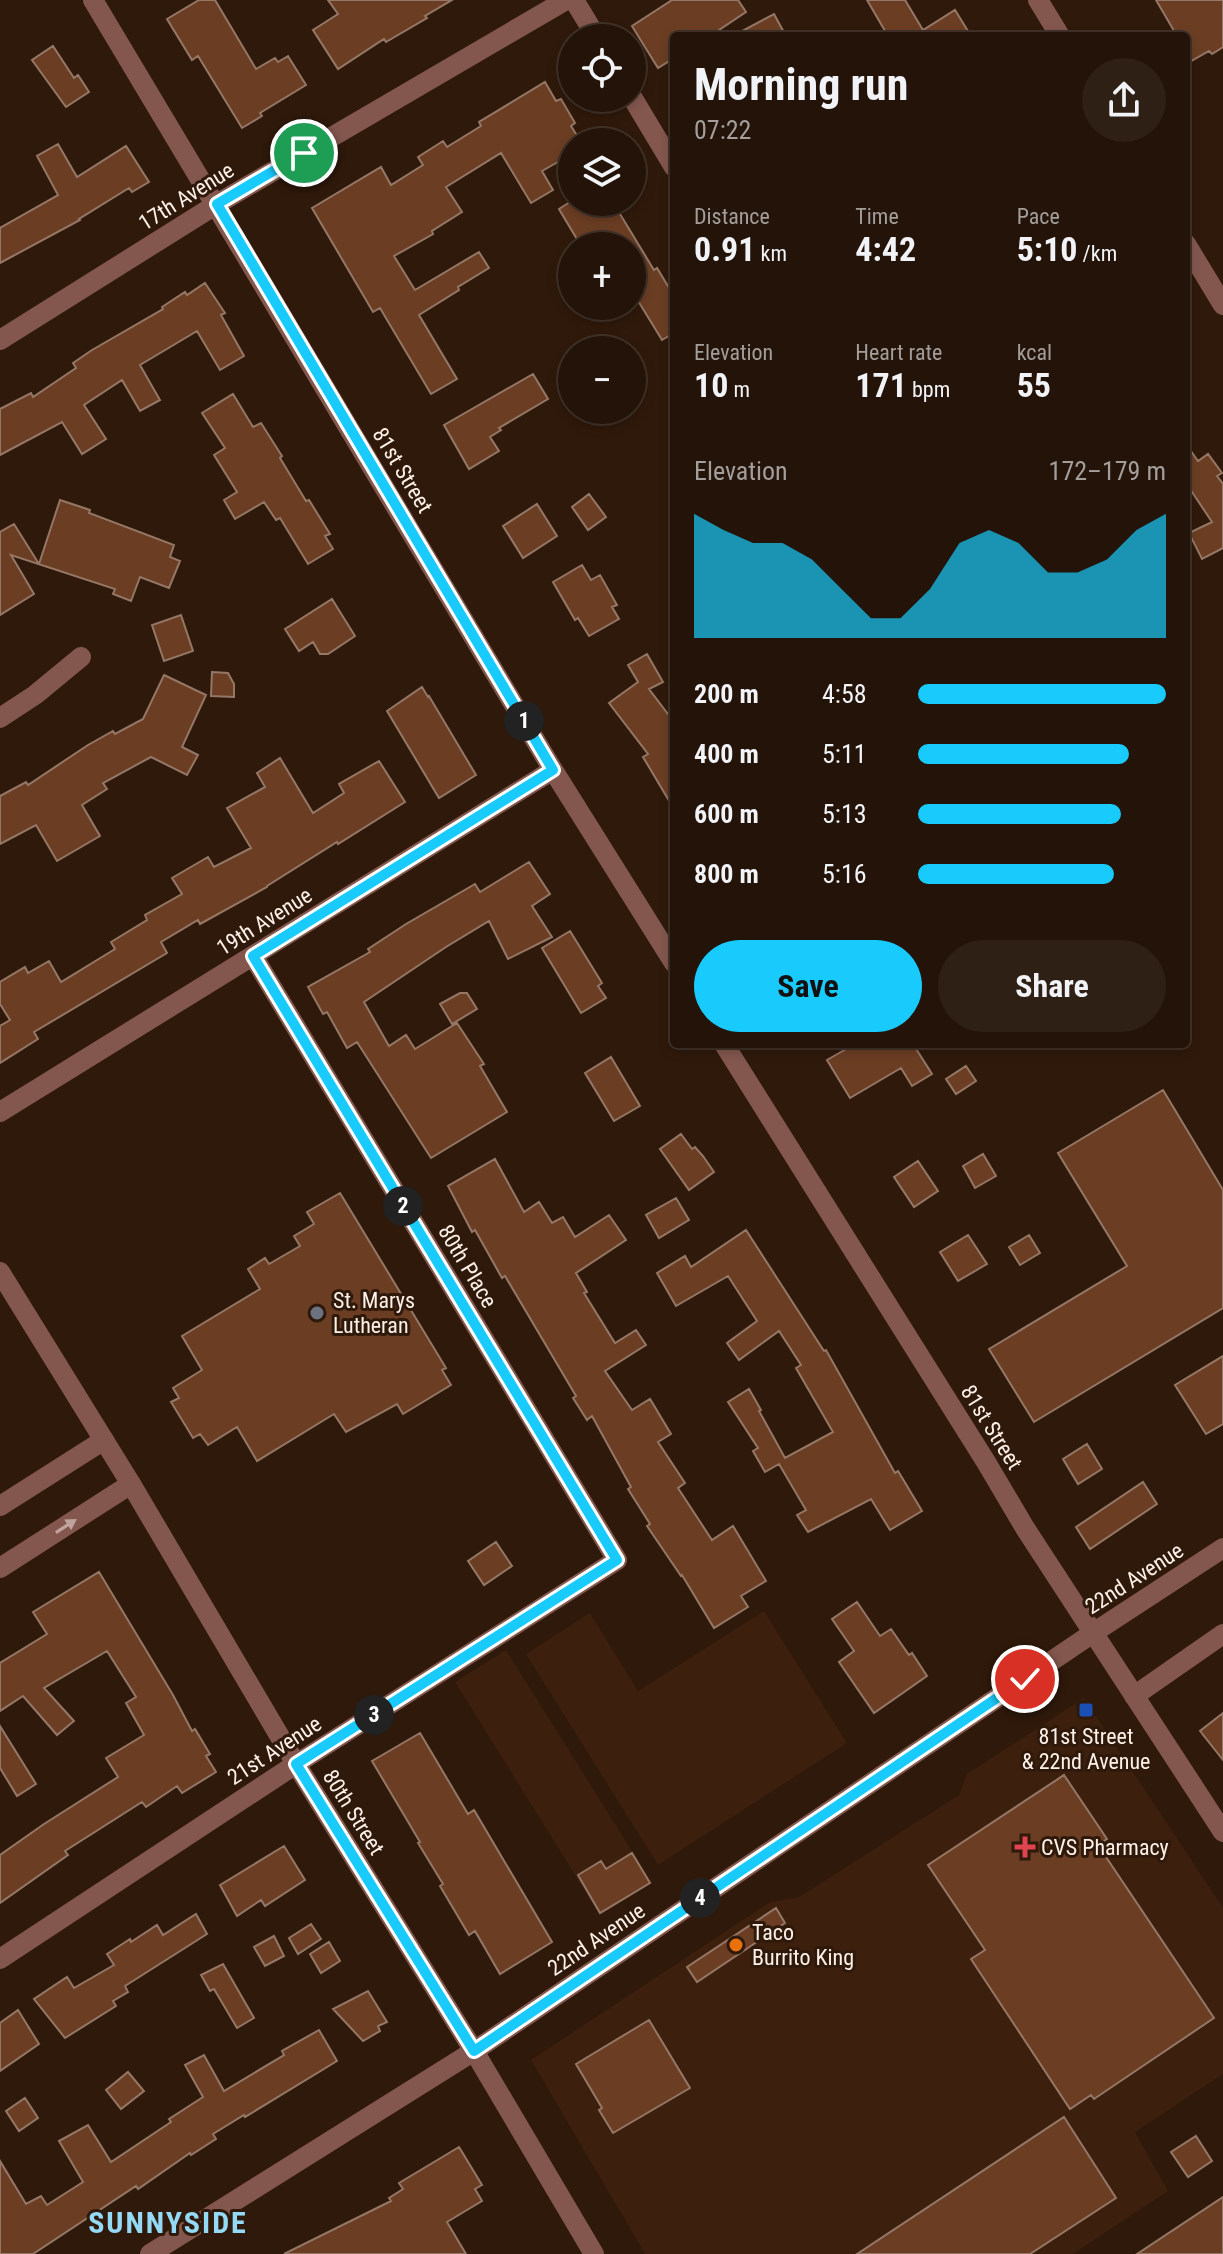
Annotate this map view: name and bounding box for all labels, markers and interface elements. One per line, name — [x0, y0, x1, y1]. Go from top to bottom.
map controls — [558, 24, 646, 424]
button: locate — [558, 24, 646, 112]
button: share — [1082, 58, 1166, 142]
text: Morning run — [694, 59, 908, 111]
text: 07:22 — [694, 115, 751, 145]
pin — [270, 119, 338, 187]
button: layers — [558, 128, 646, 216]
icon: arrive — [282, 131, 326, 175]
street label: 17th Avenue — [134, 157, 238, 235]
text: Distance — [694, 204, 770, 229]
text: Time — [855, 204, 899, 229]
text: Pace — [1017, 204, 1060, 229]
text: 0.91 — [694, 229, 755, 269]
text: 4:42 — [855, 229, 916, 269]
text: 5:10 — [1017, 229, 1078, 269]
button: + — [558, 232, 646, 320]
text: km — [755, 241, 787, 266]
text: /km — [1078, 241, 1117, 266]
button: − — [558, 336, 646, 424]
text: Elevation — [694, 340, 773, 365]
text: Heart rate — [855, 340, 942, 365]
text: kcal — [1017, 340, 1052, 365]
text: 10 — [694, 365, 728, 405]
text: 171 — [855, 365, 907, 405]
text: 55 — [1017, 365, 1051, 405]
text: m — [728, 377, 750, 402]
text: bpm — [907, 377, 950, 402]
street label: 81st Street — [367, 423, 438, 517]
text: Elevation — [694, 456, 788, 486]
text: 172–179 m — [1049, 456, 1166, 486]
text: 200 m — [694, 679, 759, 709]
text: 4:58 — [822, 679, 867, 709]
pin: 1 — [504, 701, 544, 741]
text: 1 — [518, 708, 530, 733]
text: 400 m — [694, 739, 759, 769]
text: 5:11 — [822, 739, 867, 769]
text: 600 m — [694, 799, 759, 829]
text: 5:13 — [822, 799, 867, 829]
text: 800 m — [694, 859, 759, 889]
text: 5:16 — [822, 859, 867, 889]
street label: 19th Avenue — [212, 882, 316, 960]
button: Save — [694, 940, 922, 1032]
button: Share — [938, 940, 1166, 1032]
pin: 2 — [383, 1186, 423, 1226]
text: 2 — [397, 1193, 409, 1218]
street label: 80th Place — [433, 1220, 502, 1312]
place label: St. Marys Lutheran — [333, 1288, 415, 1338]
marker: St. Marys Lutheran — [308, 1304, 326, 1322]
street label: 81st Street — [956, 1380, 1027, 1474]
one-way arrow — [55, 1519, 76, 1534]
street label: 22nd Avenue — [1081, 1538, 1188, 1619]
pin — [991, 1645, 1059, 1713]
icon: check — [1003, 1657, 1047, 1701]
pin: 3 — [354, 1695, 394, 1735]
marker: 81st Street & 22nd Avenue — [1077, 1701, 1095, 1719]
text: 3 — [368, 1702, 380, 1727]
street label: 21st Avenue — [223, 1711, 326, 1790]
place label: 81st Street & 22nd Avenue — [1022, 1724, 1150, 1774]
street label: 80th Street — [318, 1765, 389, 1859]
place label: CVS Pharmacy — [1041, 1835, 1169, 1860]
marker: CVS Pharmacy — [1016, 1838, 1034, 1856]
pin: 4 — [680, 1878, 720, 1918]
text: 4 — [694, 1885, 706, 1910]
street label: 22nd Avenue — [543, 1898, 650, 1981]
place label: Taco Burrito King — [752, 1920, 854, 1970]
marker: Taco Burrito King — [727, 1936, 745, 1954]
district label: SUNNYSIDE — [88, 2205, 248, 2240]

